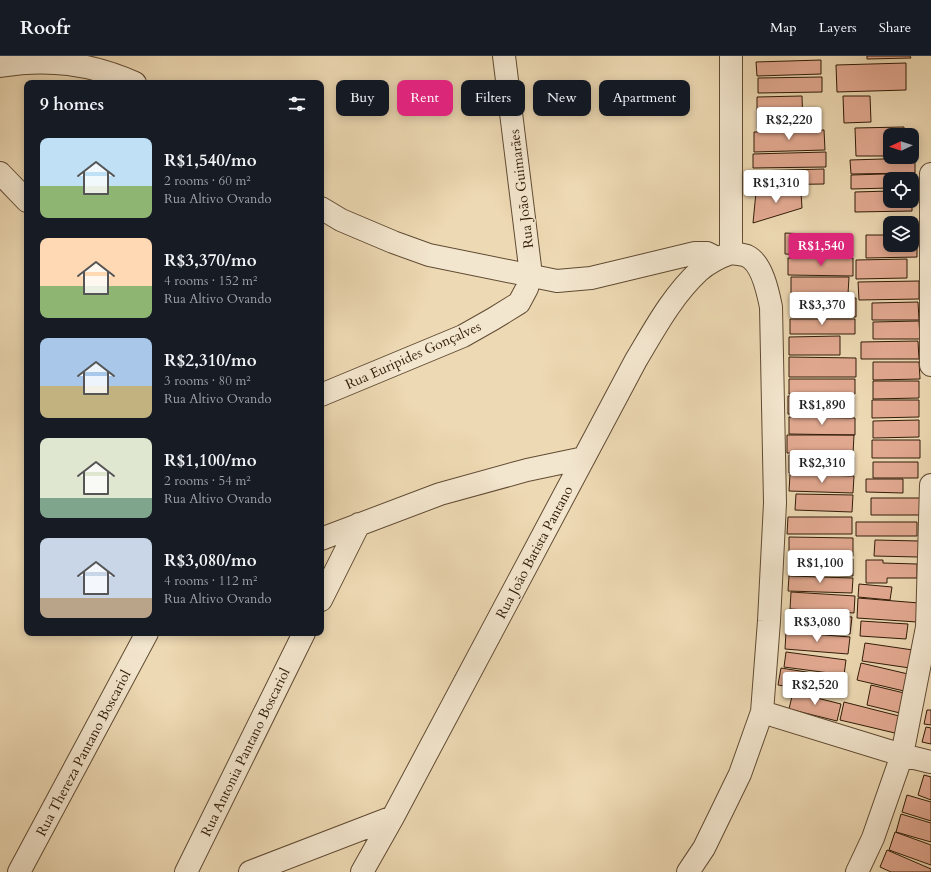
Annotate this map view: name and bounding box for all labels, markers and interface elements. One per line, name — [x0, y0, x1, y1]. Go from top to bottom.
text: Roofr — [20, 15, 70, 41]
text: Map — [770, 18, 797, 37]
text: Layers — [819, 18, 857, 37]
text: Share — [879, 18, 911, 37]
chip: Buy — [336, 80, 389, 116]
chip: Rent — [397, 80, 453, 116]
chip: Filters — [461, 80, 525, 116]
chip: New — [533, 80, 591, 116]
chip: Apartment — [599, 80, 690, 116]
text: 9 homes — [40, 93, 104, 116]
icon: filters — [286, 93, 308, 115]
pin: R$2,220 — [752, 107, 826, 141]
text: R$2,220 — [766, 111, 812, 129]
street label: Rua João Guimarães — [505, 128, 538, 250]
north arrow — [883, 128, 919, 164]
map controls — [883, 128, 919, 252]
text: R$1,540/mo — [164, 149, 257, 172]
icon: home — [72, 154, 120, 202]
pin: R$1,310 — [739, 170, 813, 204]
text: 2 rooms · 60 m² — [164, 172, 251, 190]
button: locate — [883, 172, 919, 208]
text: R$1,310 — [753, 174, 799, 192]
text: Rua Altivo Ovando — [164, 190, 271, 208]
button: layers — [883, 216, 919, 252]
pin: R$1,540 — [784, 233, 858, 267]
text: R$1,540 — [798, 237, 844, 255]
text: R$3,370/mo — [164, 249, 257, 272]
icon: home — [72, 254, 120, 302]
text: 4 rooms · 152 m² — [164, 272, 257, 290]
text: Rua Altivo Ovando — [164, 290, 271, 308]
pin: R$3,370 — [785, 292, 859, 326]
text: R$3,370 — [799, 296, 845, 314]
street label: Rua Euripides Gonçalves — [342, 317, 484, 394]
text: R$2,310/mo — [164, 349, 257, 372]
icon: home — [72, 354, 120, 402]
text: 3 rooms · 80 m² — [164, 372, 251, 390]
text: Rua Altivo Ovando — [164, 390, 271, 408]
pin: R$1,890 — [785, 392, 859, 426]
text: R$1,890 — [799, 396, 845, 414]
text: R$1,100/mo — [164, 449, 257, 472]
pin: R$2,310 — [785, 450, 859, 484]
icon: home — [72, 454, 120, 502]
text: R$2,310 — [799, 454, 845, 472]
text: 2 rooms · 54 m² — [164, 472, 251, 490]
street label: Rua João Batista Pantano — [491, 482, 578, 622]
text: Rua Altivo Ovando — [164, 490, 271, 508]
text: R$3,080/mo — [164, 549, 257, 572]
pin: R$1,100 — [783, 550, 857, 584]
icon: home — [72, 554, 120, 602]
text: R$1,100 — [797, 554, 843, 572]
text: 4 rooms · 112 m² — [164, 572, 257, 590]
text: Rua Altivo Ovando — [164, 590, 271, 608]
pin: R$3,080 — [780, 609, 854, 643]
text: R$3,080 — [794, 613, 840, 631]
street label: Rua Antonia Pantano Boscariol — [196, 664, 295, 840]
street label: Rua Thereza Pantano Boscariol — [32, 667, 136, 840]
pin: R$2,520 — [778, 672, 852, 706]
text: R$2,520 — [792, 676, 838, 694]

